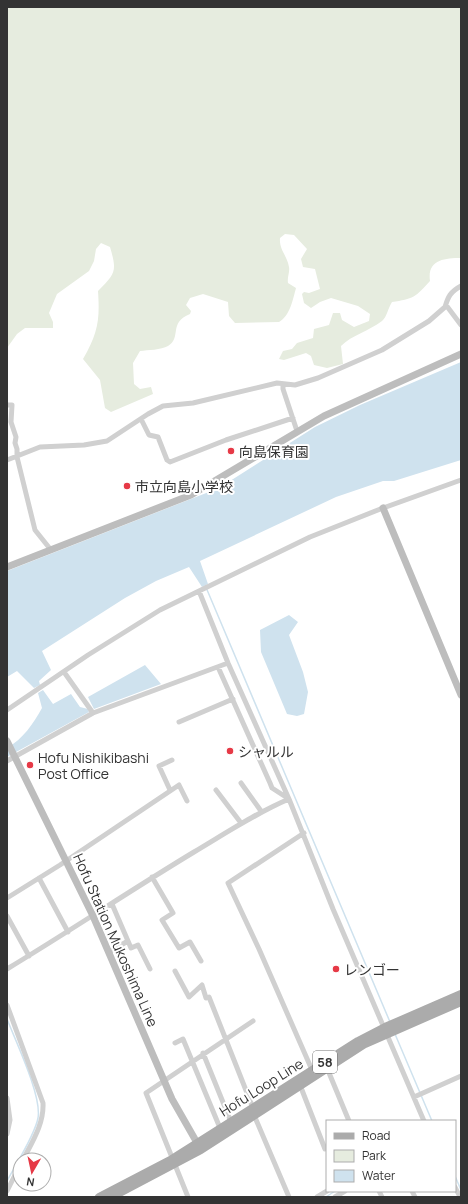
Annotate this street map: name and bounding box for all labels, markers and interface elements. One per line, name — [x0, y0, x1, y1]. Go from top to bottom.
place label: 向島保育園 — [239, 442, 309, 461]
marker: 向島保育園 — [226, 446, 236, 456]
place label: 市立向島小学校 — [135, 477, 233, 496]
marker: 市立向島小学校 — [122, 481, 132, 491]
place label: シャルル — [238, 742, 294, 761]
marker: シャルル — [225, 746, 235, 756]
place label: Hofu Nishikibashi Post Office — [38, 748, 149, 783]
marker: Hofu Nishikibashi Post Office — [25, 760, 35, 770]
street label: Hofu Station Mukoshima Line — [69, 850, 163, 1030]
place label: レンゴー — [344, 960, 400, 979]
marker: レンゴー — [331, 964, 341, 974]
road number: 58 — [313, 1051, 337, 1073]
street label: Hofu Loop Line — [215, 1054, 307, 1120]
legend — [326, 1120, 456, 1192]
text: Road — [362, 1127, 390, 1144]
text: Park — [362, 1147, 387, 1164]
north arrow — [12, 1152, 52, 1192]
text: Water — [362, 1167, 396, 1184]
text: N — [25, 1174, 35, 1190]

